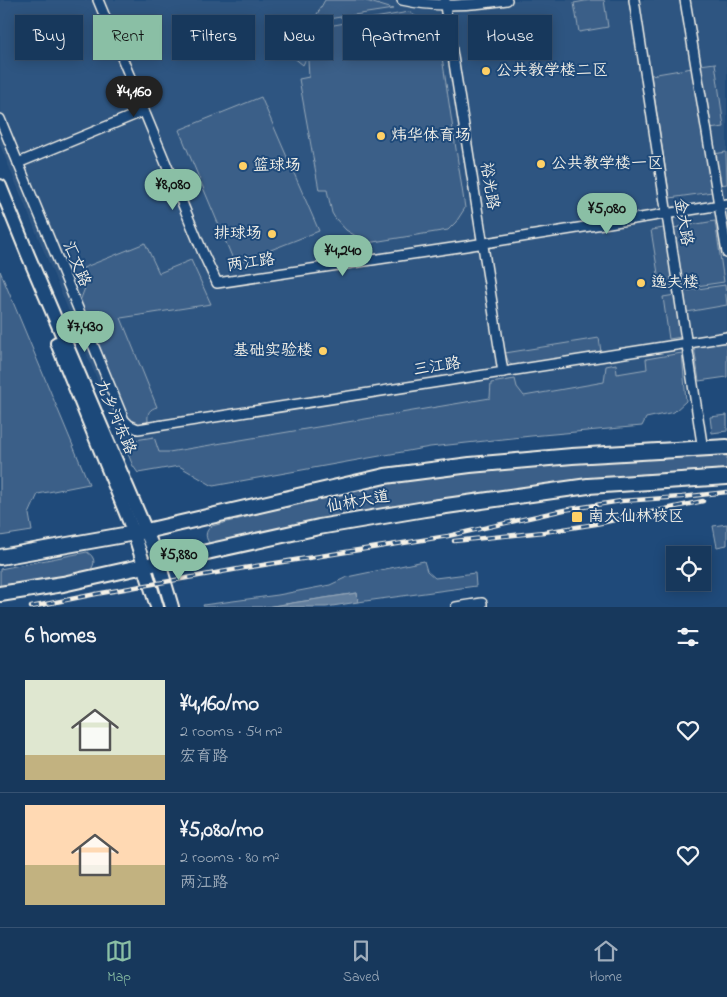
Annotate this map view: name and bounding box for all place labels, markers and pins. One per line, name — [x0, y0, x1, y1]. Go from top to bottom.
place label: 公共教学楼二区 — [496, 59, 608, 83]
marker: 公共教学楼二区 — [480, 65, 492, 77]
pin: ¥4,160 — [93, 76, 175, 118]
place label: 炜华体育场 — [391, 124, 471, 148]
marker: 炜华体育场 — [375, 130, 387, 142]
place label: 公共教学楼一区 — [551, 152, 663, 176]
place label: 篮球场 — [253, 154, 301, 178]
marker: 公共教学楼一区 — [535, 158, 547, 170]
marker: 篮球场 — [237, 160, 249, 172]
pin: ¥8,080 — [132, 168, 214, 211]
pin: ¥5,080 — [566, 192, 648, 235]
place label: 排球场 — [214, 222, 262, 246]
marker: 排球场 — [266, 228, 278, 240]
pin: ¥4,240 — [302, 234, 384, 277]
place label: 逸夫楼 — [651, 271, 699, 295]
marker: 逸夫楼 — [635, 277, 647, 289]
pin: ¥7,430 — [44, 310, 126, 353]
place label: 基础实验楼 — [233, 339, 313, 363]
marker: 基础实验楼 — [317, 345, 329, 357]
place label: 南大仙林校区 — [588, 505, 684, 529]
marker: 南大仙林校区 — [570, 510, 584, 524]
pin: ¥5,880 — [138, 538, 220, 581]

